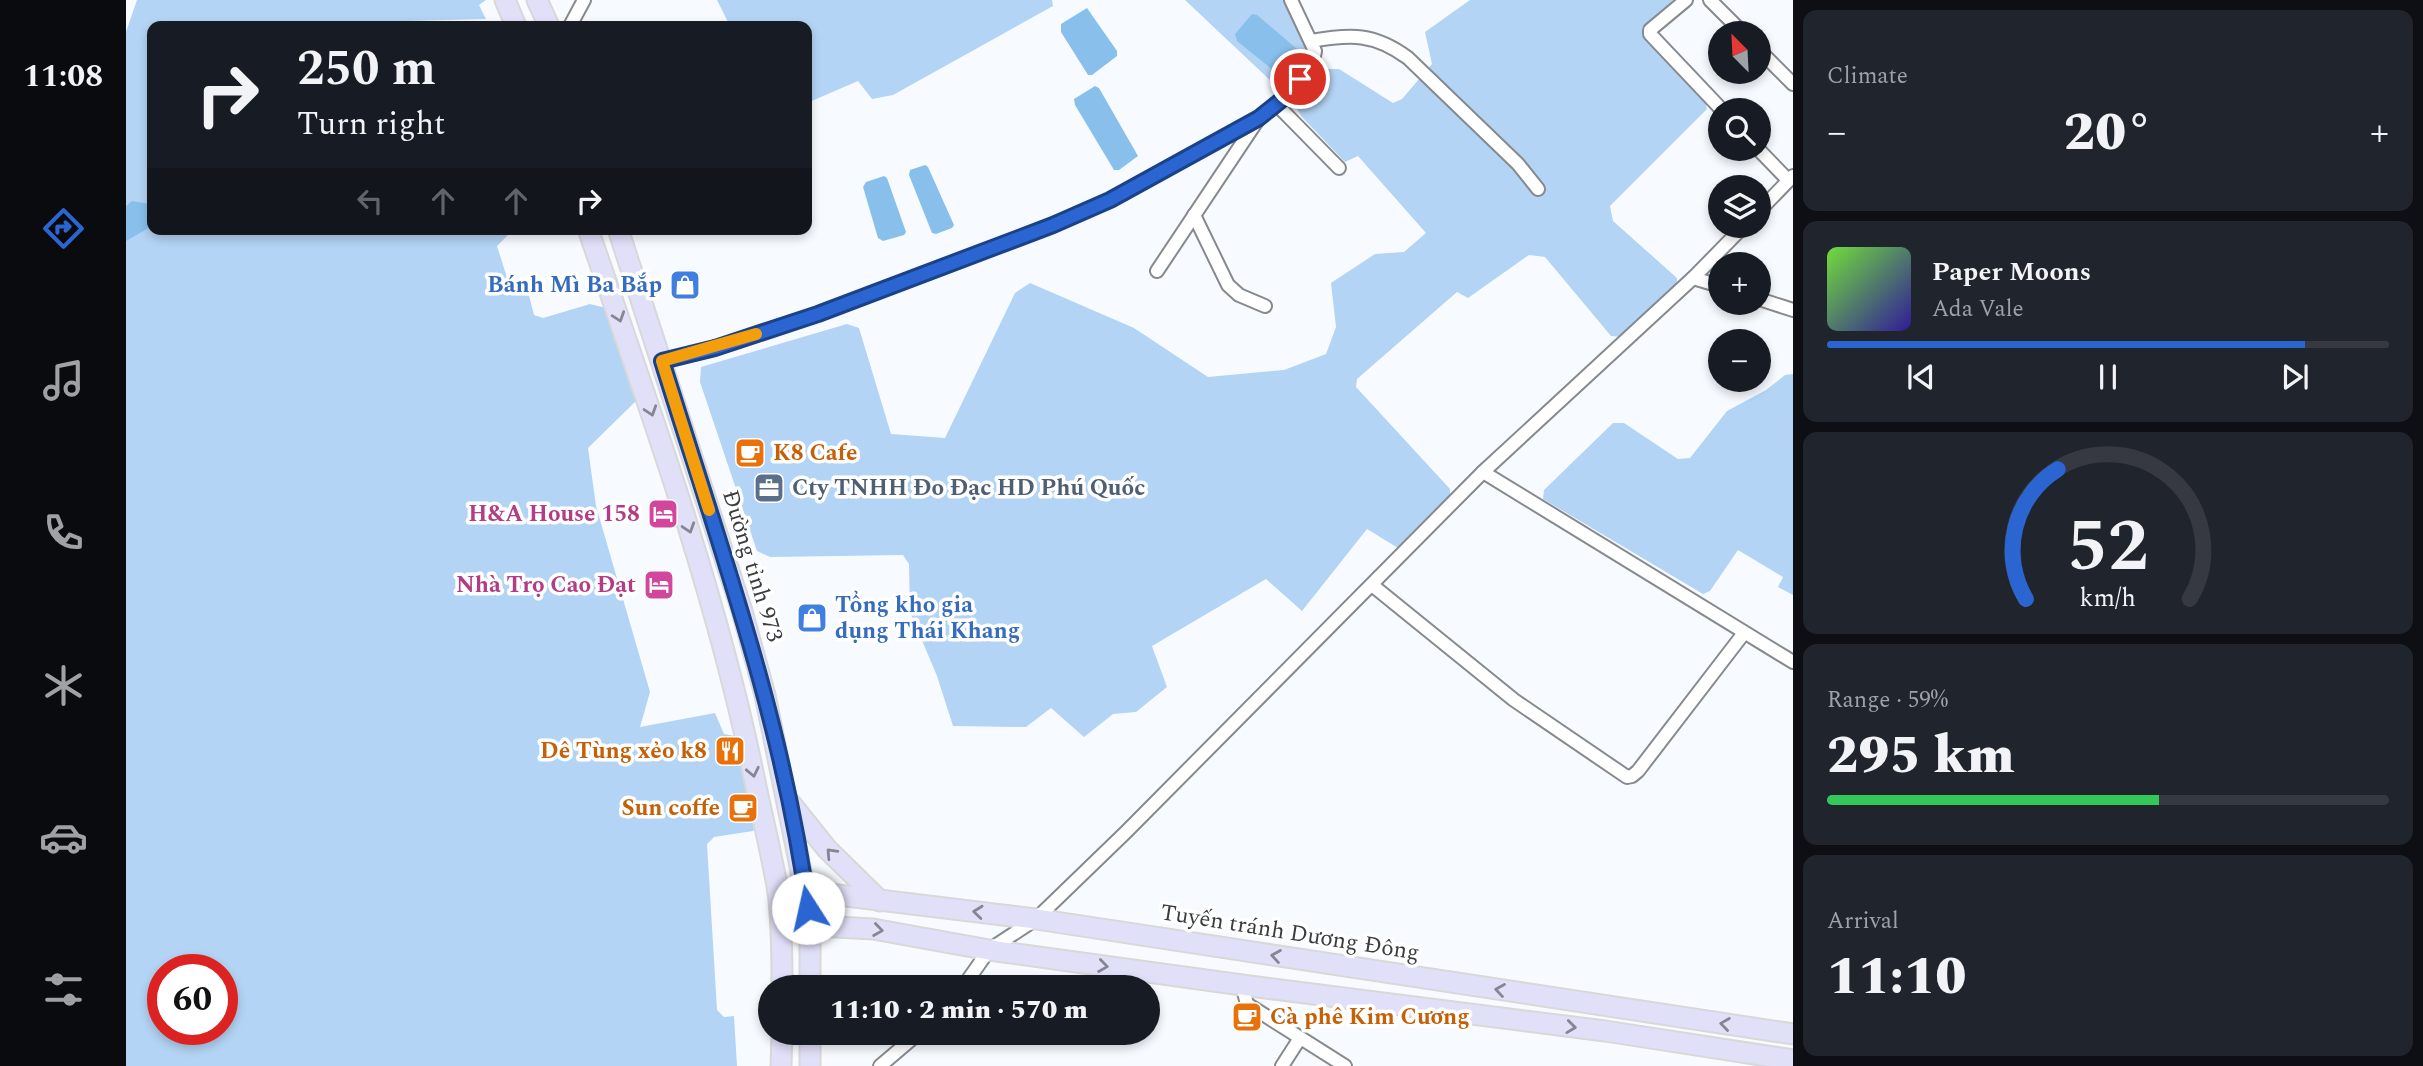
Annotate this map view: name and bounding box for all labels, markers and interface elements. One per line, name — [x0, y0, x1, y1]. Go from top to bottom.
north arrow — [1708, 21, 1771, 84]
map controls — [1708, 21, 1771, 392]
text: 250 m — [297, 32, 436, 107]
icon: right — [182, 49, 273, 140]
pin — [1270, 49, 1330, 109]
text: 11:08 — [23, 52, 103, 101]
text: Climate — [1827, 59, 1908, 94]
icon: arrive — [1281, 60, 1319, 98]
text: 20° — [2064, 94, 2152, 173]
button: search — [1708, 98, 1771, 161]
text: Turn right — [297, 100, 445, 149]
text: − — [1827, 104, 1846, 162]
text: + — [2370, 104, 2389, 162]
button: layers — [1708, 175, 1771, 238]
icon: left — [351, 182, 389, 220]
icon: ahead — [424, 182, 462, 220]
icon: ahead — [497, 182, 535, 220]
icon: right — [570, 182, 608, 220]
icon: directions — [39, 204, 88, 253]
button: + — [1708, 252, 1771, 315]
text: Paper Moons — [1932, 252, 2091, 292]
place label: Bánh Mì Ba Bắp — [487, 268, 662, 303]
shop icon: Bánh Mì Ba Bắp — [668, 268, 702, 302]
text: Ada Vale — [1932, 292, 2024, 327]
one-way arrow — [611, 310, 625, 322]
button: − — [1708, 329, 1771, 392]
icon: music — [39, 356, 88, 405]
icon: previous — [1902, 358, 1940, 396]
icon: pause — [2089, 358, 2127, 396]
icon: next — [2276, 358, 2314, 396]
one-way arrow — [643, 405, 657, 417]
cafe icon: K8 Cafe — [733, 436, 767, 470]
place label: K8 Cafe — [773, 436, 857, 471]
office icon: Cty TNHH Đo Đạc HD Phú Quốc — [752, 471, 786, 505]
place label: Cty TNHH Đo Đạc HD Phú Quốc — [792, 471, 1145, 506]
street label: Đường tỉnh 973 — [712, 486, 792, 646]
text: 52 — [2067, 492, 2149, 603]
place label: H&A House 158 — [468, 497, 640, 532]
hotel icon: H&A House 158 — [646, 497, 680, 531]
icon: phone — [39, 508, 88, 557]
one-way arrow — [681, 522, 695, 534]
place label: Nhà Trọ Cao Đạt — [456, 568, 636, 603]
hotel icon: Nhà Trọ Cao Đạt — [642, 568, 676, 602]
text: km/h — [2080, 580, 2136, 618]
place label: Tổng kho gia dụng Thái Khang — [835, 588, 1020, 649]
shop icon: Tổng kho gia dụng Thái Khang — [795, 601, 829, 635]
icon: climate — [39, 661, 88, 710]
text: Range · 59% — [1827, 683, 1948, 718]
text: 295 km — [1827, 717, 2015, 796]
place label: Dê Tùng xẻo k8 — [540, 734, 707, 769]
restaurant icon: Dê Tùng xẻo k8 — [713, 734, 747, 768]
one-way arrow — [744, 766, 759, 778]
place label: Sun coffe — [622, 791, 720, 826]
cafe icon: Sun coffe — [726, 791, 760, 825]
icon: car — [39, 813, 88, 862]
one-way arrow — [827, 848, 840, 861]
position arrow — [771, 871, 845, 945]
street label: Tuyến tránh Dương Đông — [1158, 895, 1422, 971]
text: Arrival — [1827, 904, 1899, 939]
one-way arrow — [972, 905, 983, 920]
one-way arrow — [872, 923, 884, 938]
text: 11:10 — [1827, 938, 1966, 1017]
one-way arrow — [1270, 949, 1282, 964]
speed limit sign: 60 — [147, 954, 238, 1045]
one-way arrow — [1097, 958, 1109, 973]
icon: filters — [39, 965, 88, 1014]
one-way arrow — [1495, 983, 1506, 998]
text: 11:10 · 2 min · 570 m — [830, 990, 1088, 1030]
cafe icon: Cà phê Kim Cương — [1230, 1000, 1264, 1034]
place label: Cà phê Kim Cương — [1270, 1000, 1470, 1035]
one-way arrow — [1720, 1017, 1731, 1032]
one-way arrow — [1565, 1019, 1577, 1034]

